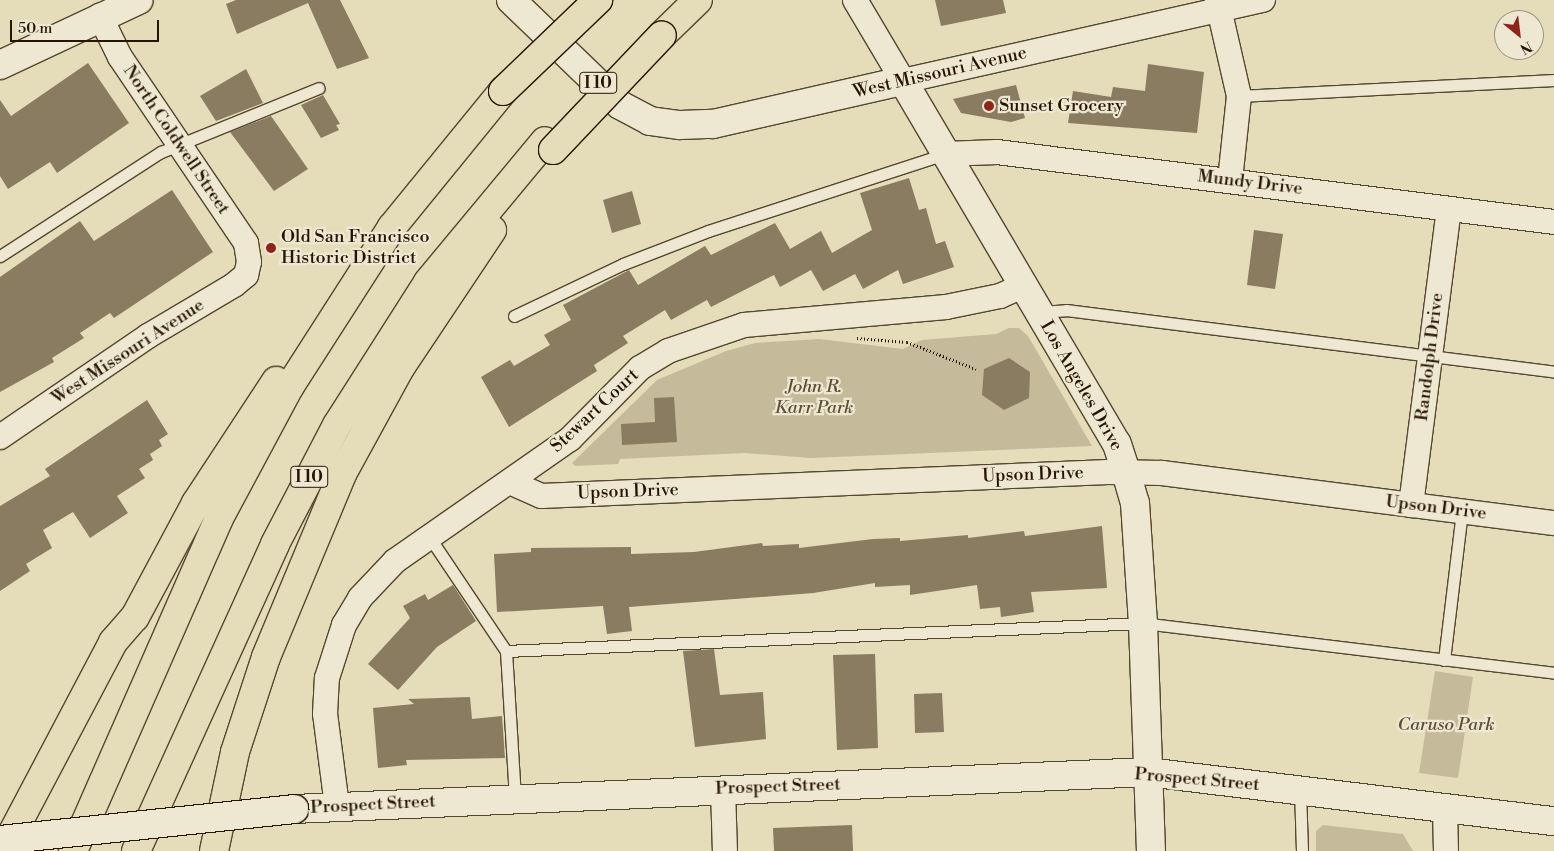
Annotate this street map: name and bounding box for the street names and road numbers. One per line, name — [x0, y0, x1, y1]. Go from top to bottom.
street label: West Missouri Avenue — [851, 43, 1029, 103]
street label: North Coldwell Street — [118, 61, 234, 219]
road number: I 10 — [578, 70, 618, 96]
street label: Mundy Drive — [1196, 166, 1304, 200]
street label: Randolph Drive — [1411, 292, 1449, 422]
street label: West Missouri Avenue — [48, 295, 208, 409]
street label: Los Angeles Drive — [1035, 317, 1127, 455]
street label: Stewart Court — [546, 365, 644, 457]
street label: Upson Drive — [982, 462, 1084, 488]
road number: I 10 — [289, 464, 329, 491]
street label: Upson Drive — [577, 479, 679, 505]
street label: Upson Drive — [1384, 491, 1488, 525]
street label: Prospect Street — [1134, 764, 1260, 796]
street label: Prospect Street — [715, 774, 841, 800]
street label: Prospect Street — [310, 791, 436, 819]

